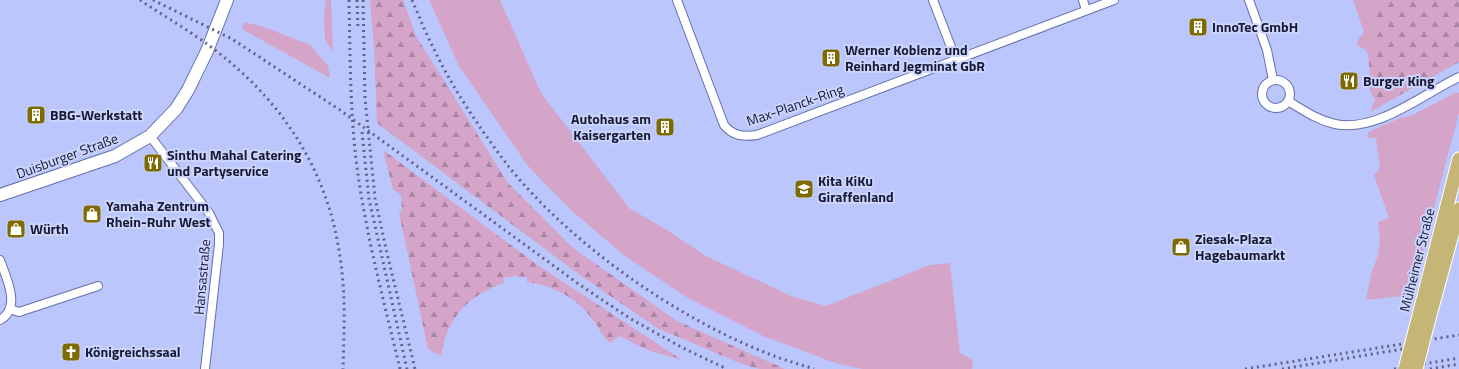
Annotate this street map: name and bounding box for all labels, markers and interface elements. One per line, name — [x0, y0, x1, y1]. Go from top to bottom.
building icon: InnoTec GmbH — [1187, 16, 1209, 38]
place label: InnoTec GmbH — [1212, 16, 1298, 37]
place label: Werner Koblenz und Reinhard Jegminat GbR — [845, 39, 985, 76]
building icon: Werner Koblenz und Reinhard Jegminat GbR — [820, 47, 842, 69]
restaurant icon: Burger King — [1338, 70, 1360, 92]
place label: Burger King — [1363, 70, 1435, 91]
street label: Max-Planck-Ring — [743, 78, 846, 131]
building icon: BBG-Werkstatt — [25, 104, 47, 126]
place label: BBG-Werkstatt — [50, 104, 142, 125]
place label: Autohaus am Kaisergarten — [571, 108, 651, 145]
building icon: Autohaus am Kaisergarten — [654, 116, 676, 138]
street label: Duisburger Straße — [13, 127, 121, 184]
place label: Sinthu Mahal Catering und Partyservice — [167, 144, 302, 181]
restaurant icon: Sinthu Mahal Catering und Partyservice — [142, 152, 164, 174]
place label: Kita KiKu Giraffenland — [818, 170, 894, 207]
school or university icon: Kita KiKu Giraffenland — [793, 178, 815, 200]
place label: Yamaha Zentrum Rhein-Ruhr West — [106, 195, 211, 232]
shop icon: Yamaha Zentrum Rhein-Ruhr West — [81, 203, 103, 225]
street label: Mülheimer Straße — [1393, 206, 1440, 314]
shop icon: Würth — [5, 218, 27, 240]
place label: Würth — [30, 218, 69, 239]
place label: Ziesak-Plaza Hagebaumarkt — [1195, 228, 1285, 265]
shop icon: Ziesak-Plaza Hagebaumarkt — [1170, 236, 1192, 258]
street label: Hansastraße — [188, 238, 215, 316]
church icon: Königreichssaal — [60, 341, 82, 363]
place label: Königreichssaal — [85, 341, 181, 362]

